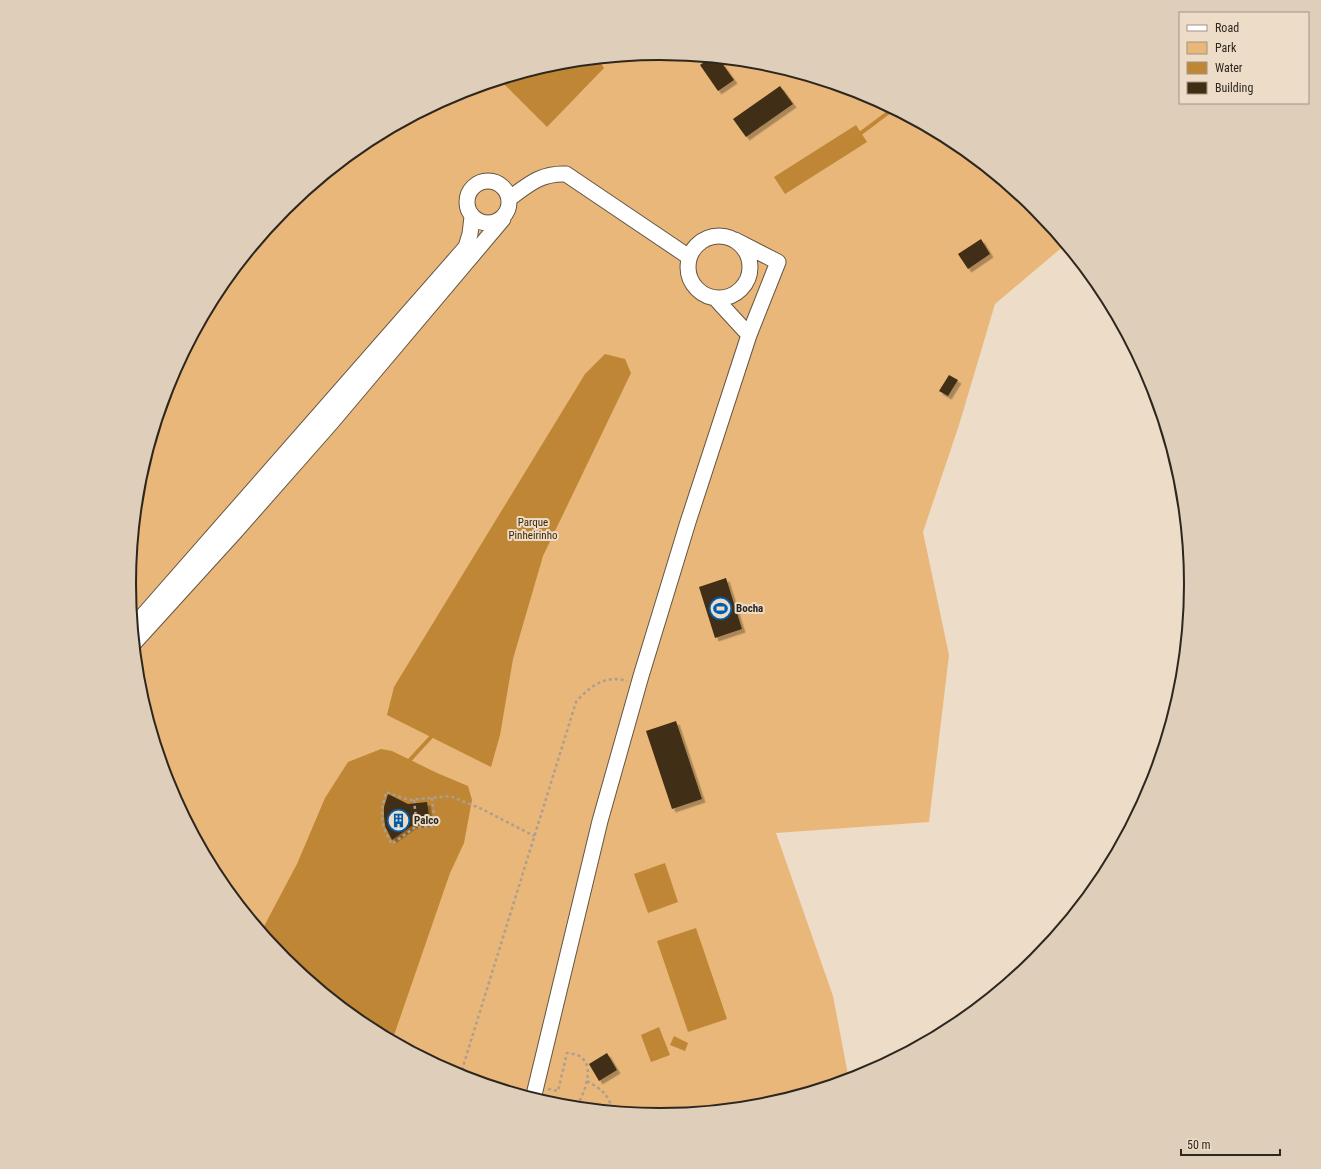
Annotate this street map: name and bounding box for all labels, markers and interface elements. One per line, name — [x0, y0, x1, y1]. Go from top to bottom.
legend — [1179, 12, 1309, 104]
text: Road — [1215, 21, 1239, 35]
text: Park — [1215, 41, 1237, 55]
text: Water — [1215, 61, 1243, 75]
text: Building — [1215, 81, 1253, 95]
park label: Parque Pinheirinho — [509, 516, 558, 542]
sports icon: Bocha — [708, 595, 734, 621]
place label: Bocha — [736, 602, 763, 615]
building icon: Palco — [385, 807, 411, 833]
place label: Palco — [414, 814, 439, 827]
scale bar — [1181, 1131, 1280, 1157]
text: 50 m — [1187, 1138, 1211, 1152]

